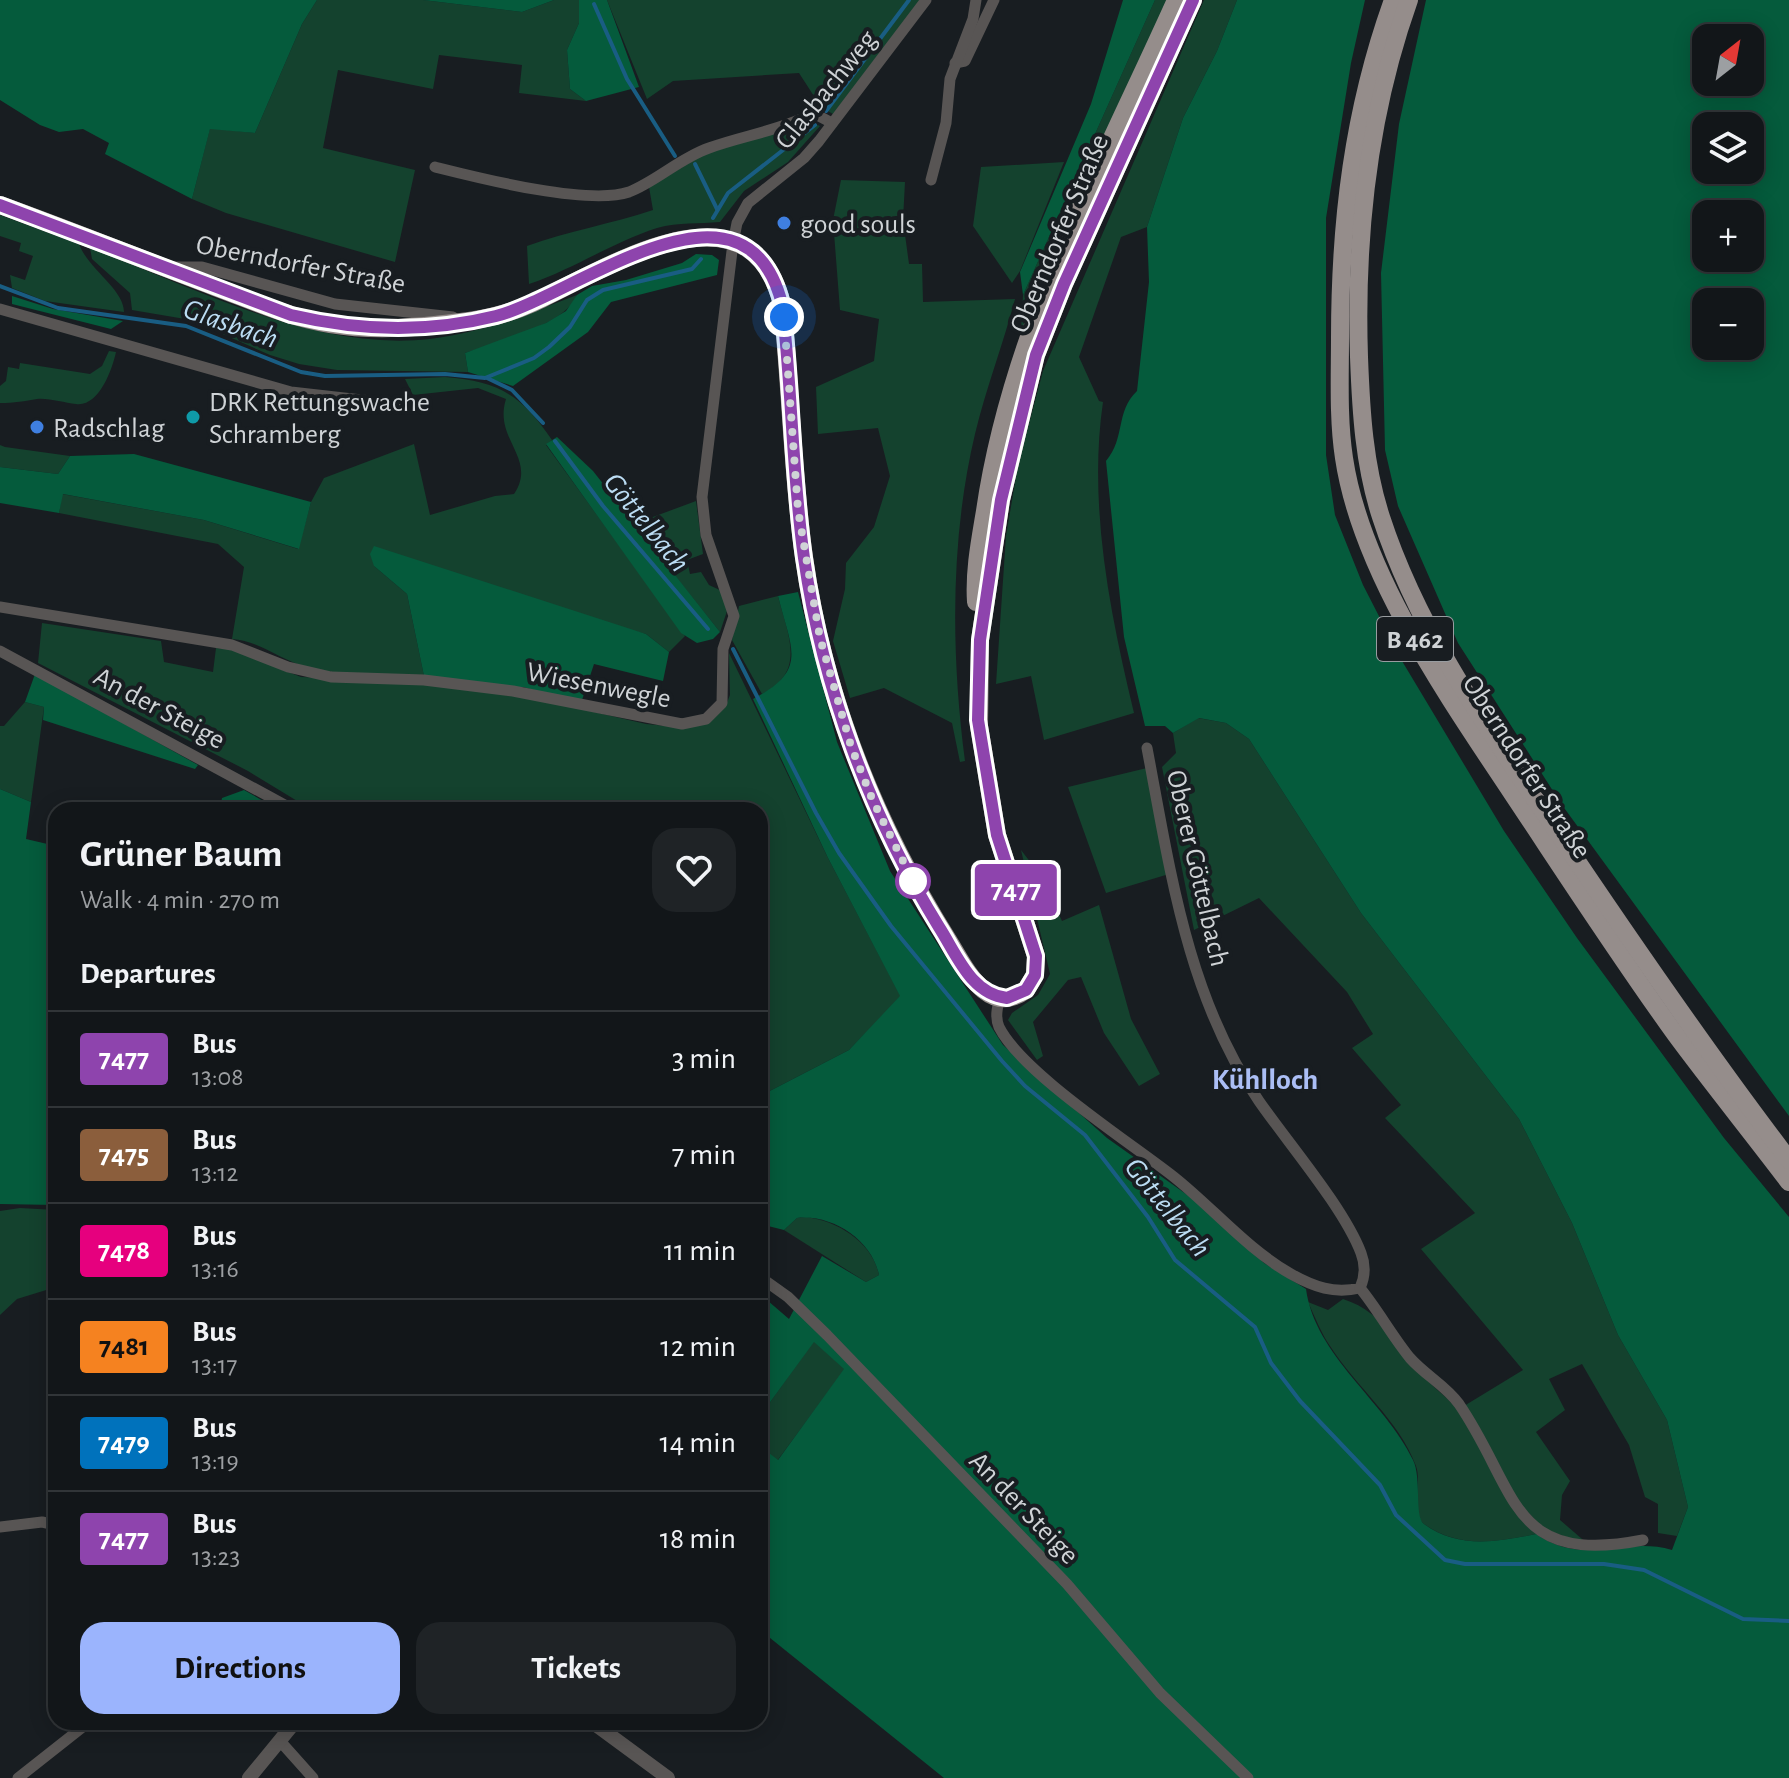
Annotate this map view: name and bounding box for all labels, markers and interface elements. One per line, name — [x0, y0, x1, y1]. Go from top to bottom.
north arrow — [1692, 24, 1764, 96]
map controls — [1692, 24, 1764, 360]
street label: Glasbachweg — [770, 25, 883, 155]
button: layers — [1692, 112, 1764, 184]
street label: Oberndorfer Straße — [1005, 131, 1114, 337]
button: + — [1692, 200, 1764, 272]
place label: good souls — [800, 211, 916, 239]
marker: good souls — [775, 214, 793, 232]
street label: Oberndorfer Straße — [194, 231, 408, 299]
button: − — [1692, 288, 1764, 360]
water label: Glasbach — [180, 294, 282, 354]
your location — [764, 297, 804, 337]
place label: DRK Rettungswache Schramberg — [209, 389, 430, 449]
marker: DRK Rettungswache Schramberg — [184, 408, 202, 426]
place label: Radschlag — [53, 415, 165, 443]
marker: Radschlag — [28, 418, 46, 436]
water label: Göttelbach — [598, 467, 695, 578]
road number: B 462 — [1377, 617, 1453, 661]
street label: Wiesenwegle — [524, 658, 673, 714]
street label: An der Steige — [89, 663, 229, 755]
street label: Oberndorfer Straße — [1457, 670, 1596, 864]
street label: Oberer Göttelbach — [1161, 768, 1233, 969]
button: heart — [652, 828, 736, 912]
text: Grüner Baum — [80, 836, 283, 874]
unlabelled marker — [896, 864, 930, 898]
line badge: 7477 — [960, 864, 1072, 916]
text: 7477 — [991, 876, 1041, 904]
text: Walk · 4 min · 270 m — [80, 887, 280, 913]
text: Departures — [80, 959, 216, 989]
text: Bus — [192, 1029, 237, 1059]
text: 3 min — [672, 1044, 736, 1074]
text: 7477 — [99, 1045, 149, 1073]
text: 13:08 — [192, 1064, 244, 1090]
district label: Kühlloch — [1212, 1065, 1318, 1095]
text: Bus — [192, 1125, 237, 1155]
text: 7 min — [672, 1140, 736, 1170]
text: 7475 — [99, 1141, 149, 1169]
water label: Göttelbach — [1119, 1152, 1216, 1263]
text: 13:12 — [192, 1160, 238, 1186]
text: Bus — [192, 1221, 237, 1251]
text: 11 min — [664, 1236, 736, 1266]
text: 7478 — [98, 1237, 150, 1265]
text: 13:16 — [192, 1256, 239, 1282]
text: Bus — [192, 1317, 237, 1347]
text: 12 min — [660, 1332, 736, 1362]
text: 7481 — [99, 1333, 149, 1361]
text: 13:17 — [192, 1352, 237, 1378]
text: Bus — [192, 1413, 237, 1443]
text: 14 min — [660, 1428, 736, 1458]
text: 7479 — [98, 1429, 150, 1457]
street label: An der Steige — [963, 1447, 1084, 1570]
text: 13:19 — [192, 1448, 239, 1474]
text: Bus — [192, 1509, 237, 1539]
text: 18 min — [660, 1524, 736, 1554]
text: 7477 — [99, 1525, 149, 1553]
text: 13:23 — [192, 1544, 240, 1570]
button: Directions — [80, 1622, 400, 1714]
button: Tickets — [416, 1622, 736, 1714]

